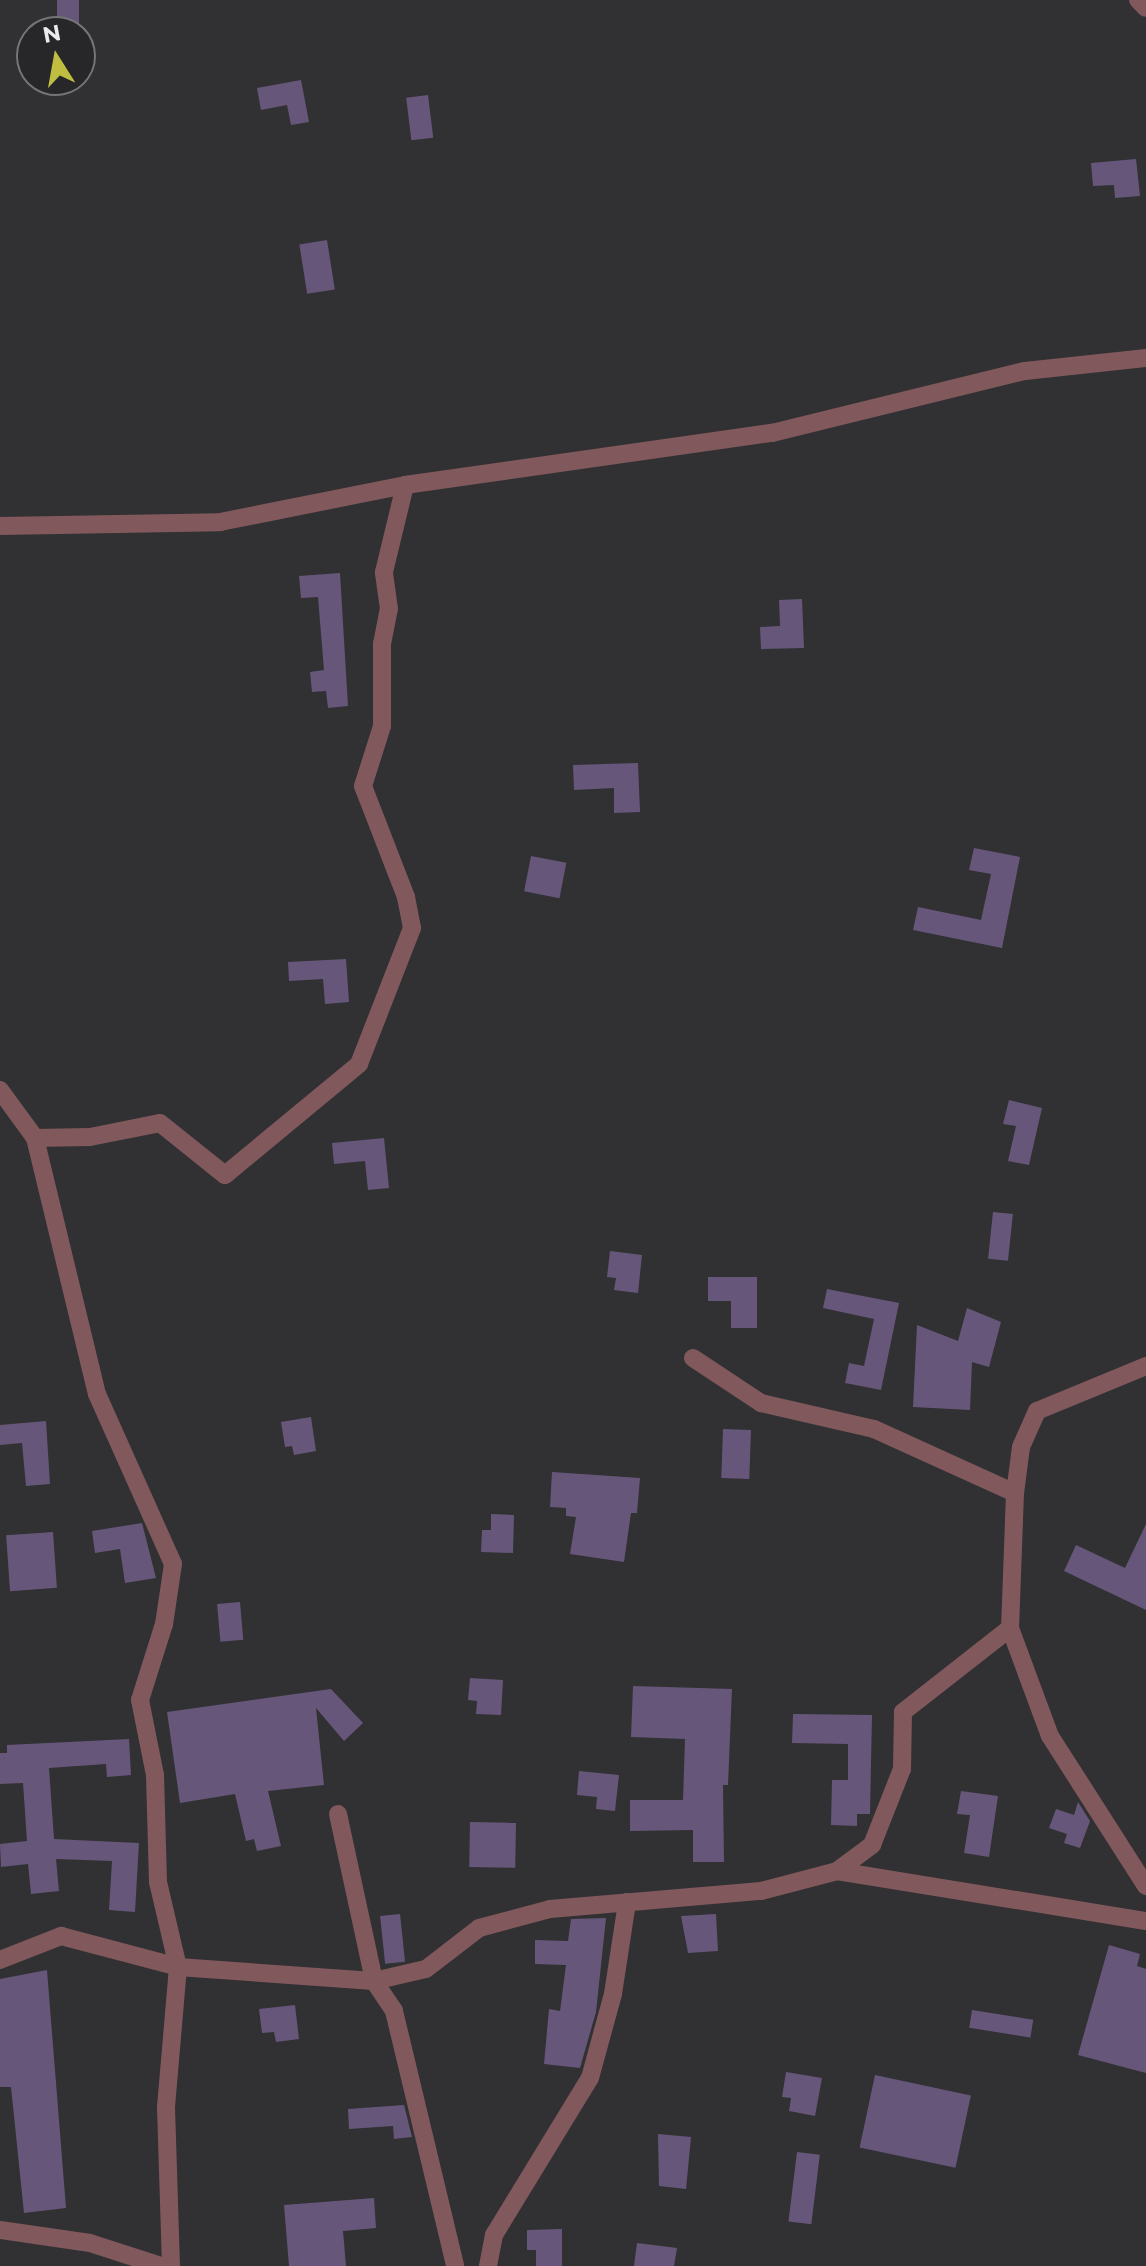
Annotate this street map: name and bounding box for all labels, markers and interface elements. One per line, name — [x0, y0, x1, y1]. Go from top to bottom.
north arrow — [16, 16, 96, 96]
text: N — [40, 19, 63, 49]

